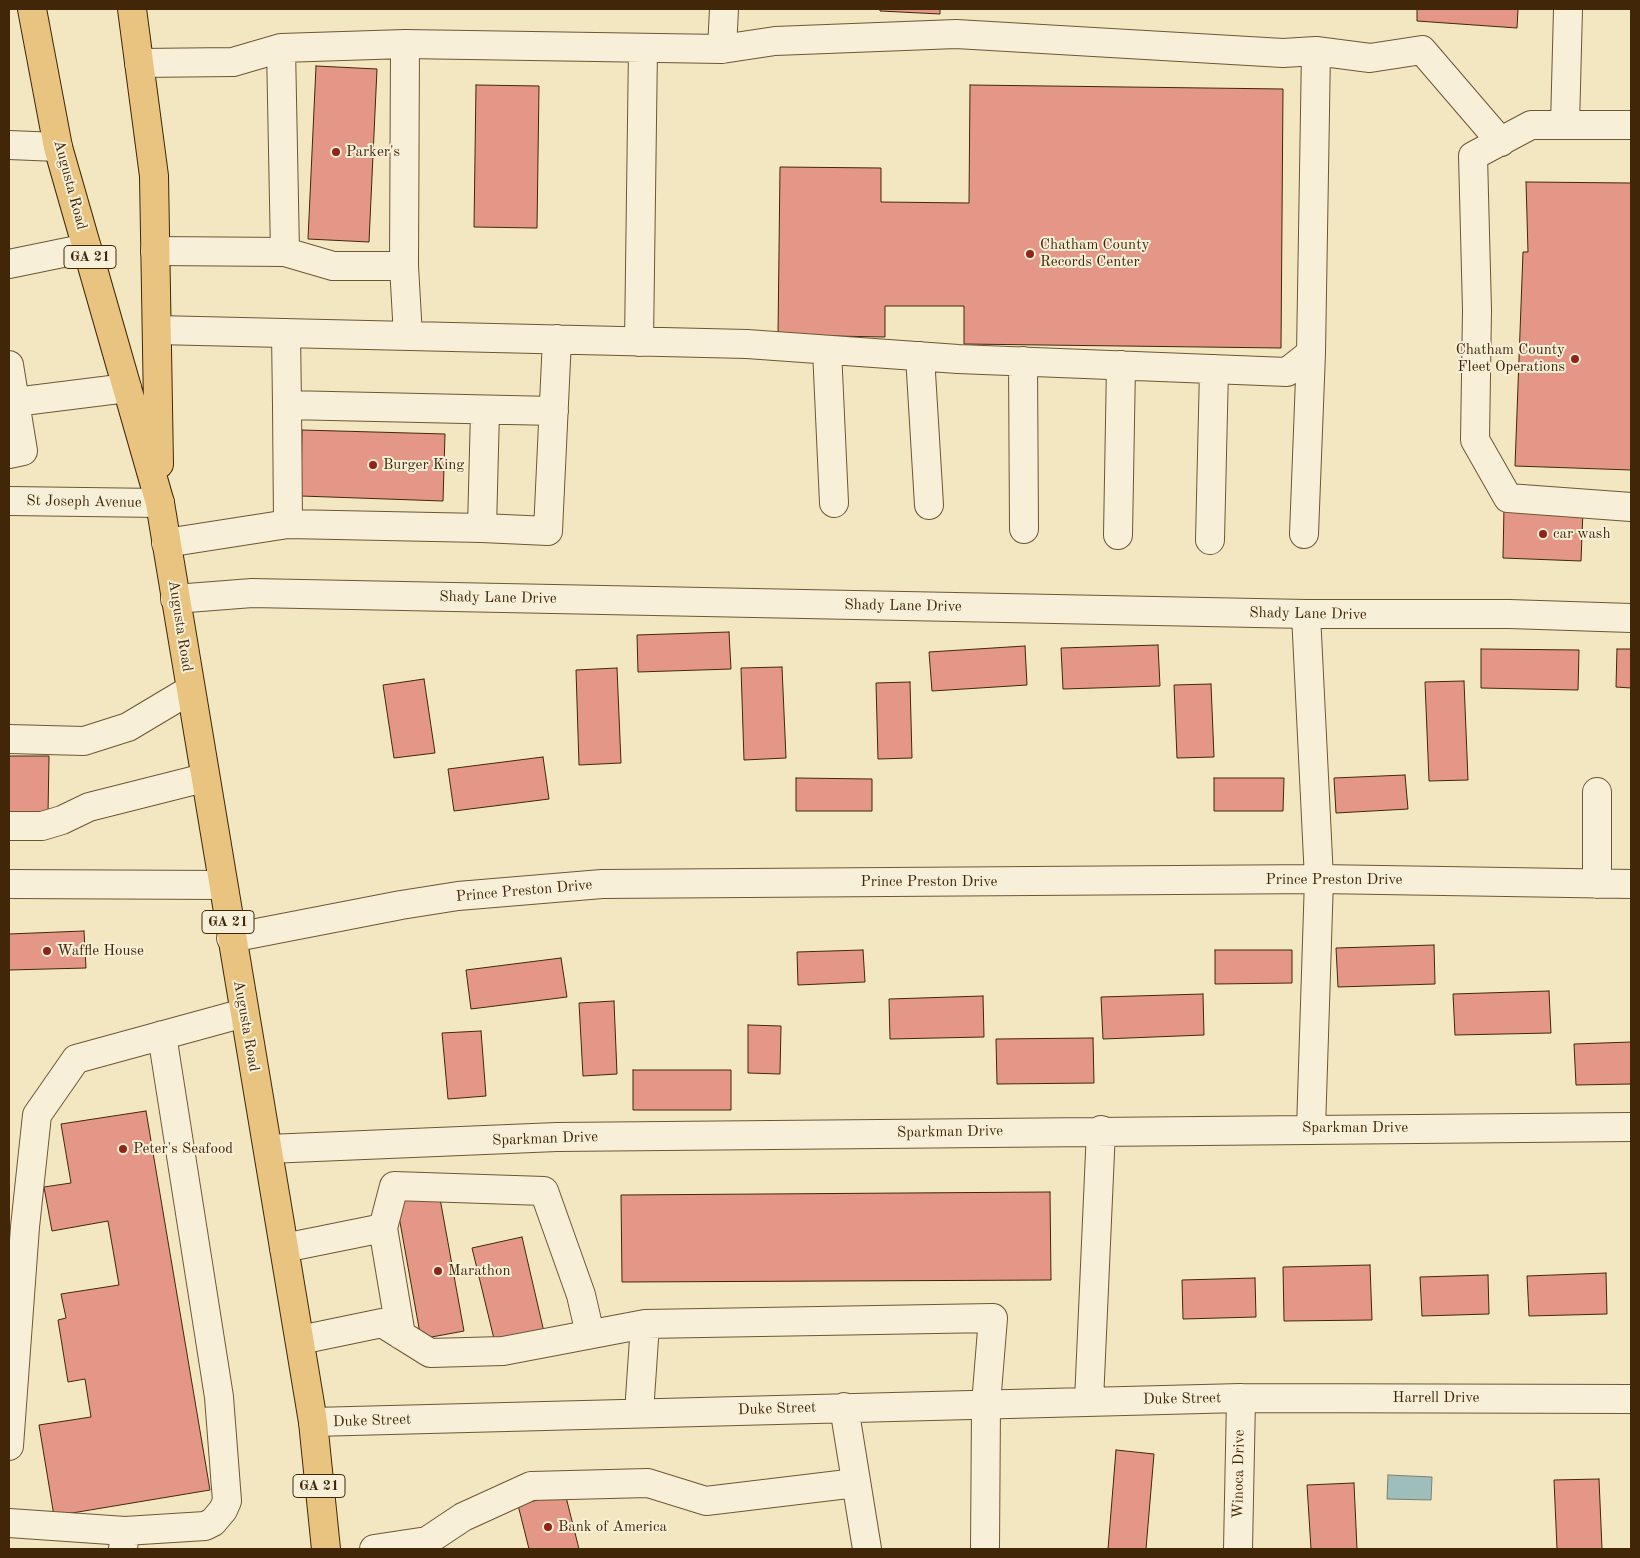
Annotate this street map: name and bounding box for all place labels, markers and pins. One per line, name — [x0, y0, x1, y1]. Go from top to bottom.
place label: Parker's — [346, 143, 400, 161]
marker: Parker's — [330, 146, 342, 158]
place label: Chatham County Records Center — [1040, 236, 1149, 271]
marker: Chatham County Records Center — [1024, 248, 1036, 260]
place label: Chatham County Fleet Operations — [1456, 341, 1565, 376]
marker: Chatham County Fleet Operations — [1569, 353, 1581, 365]
place label: Burger King — [383, 456, 464, 474]
marker: Burger King — [367, 459, 379, 471]
place label: car wash — [1553, 525, 1611, 543]
marker: car wash — [1537, 528, 1549, 540]
place label: Waffle House — [57, 942, 144, 960]
marker: Waffle House — [41, 945, 53, 957]
place label: Peter's Seafood — [133, 1140, 233, 1158]
marker: Peter's Seafood — [117, 1143, 129, 1155]
place label: Marathon — [448, 1262, 510, 1280]
marker: Marathon — [432, 1265, 444, 1277]
place label: Bank of America — [558, 1518, 667, 1536]
marker: Bank of America — [542, 1521, 554, 1533]

